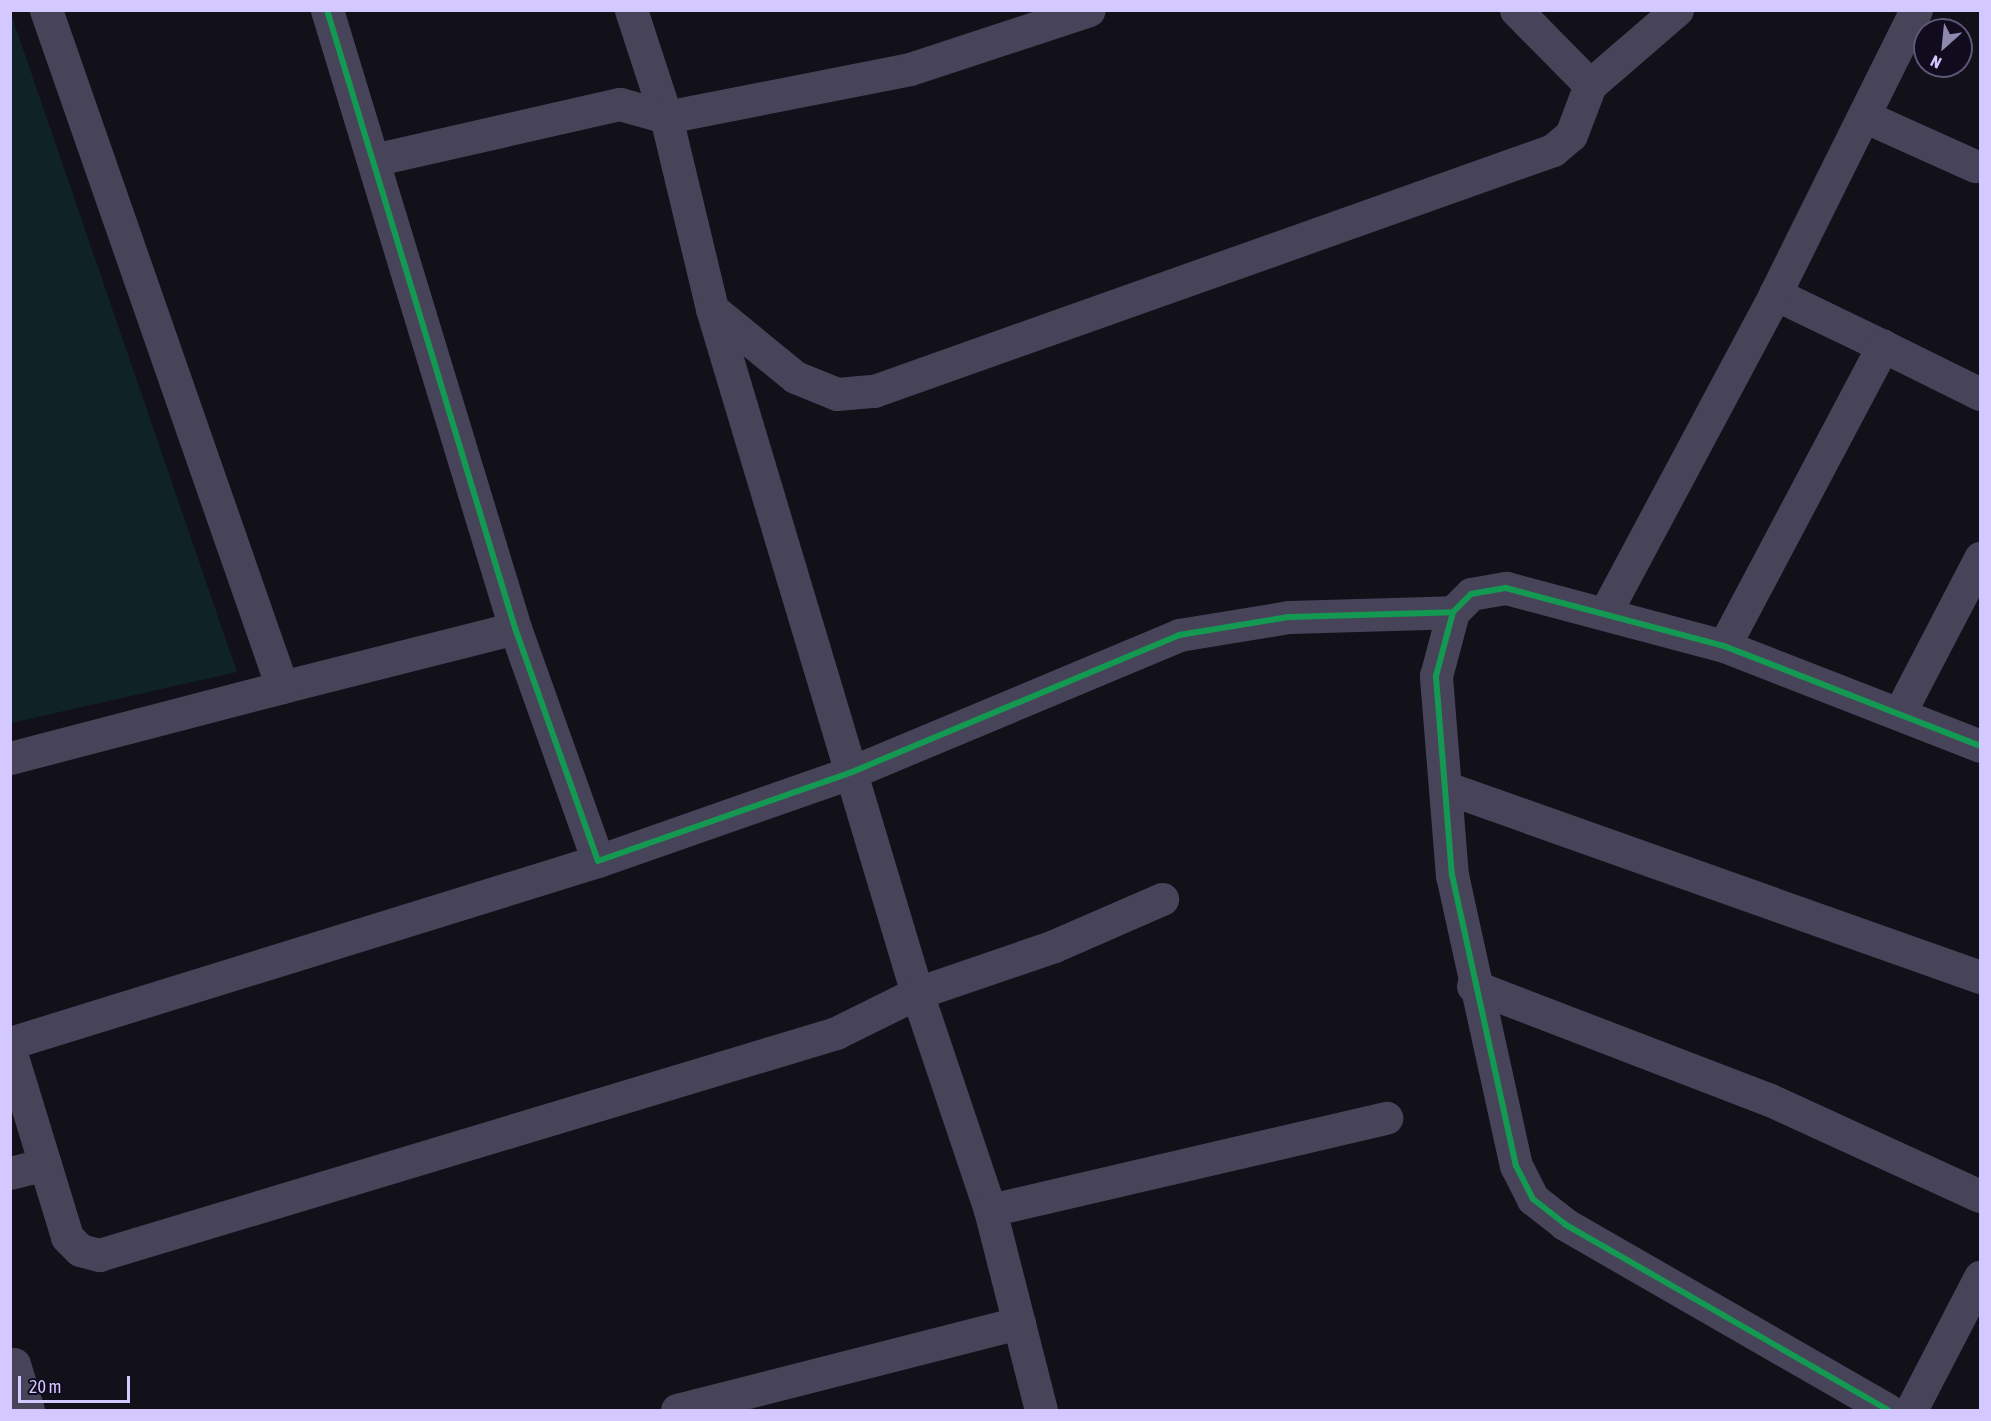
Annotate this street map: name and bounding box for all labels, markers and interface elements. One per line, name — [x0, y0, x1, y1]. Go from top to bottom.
north arrow — [1913, 18, 1973, 78]
text: N — [1927, 52, 1944, 72]
scale bar — [21, 1364, 134, 1402]
text: 20 m — [29, 1376, 61, 1397]

